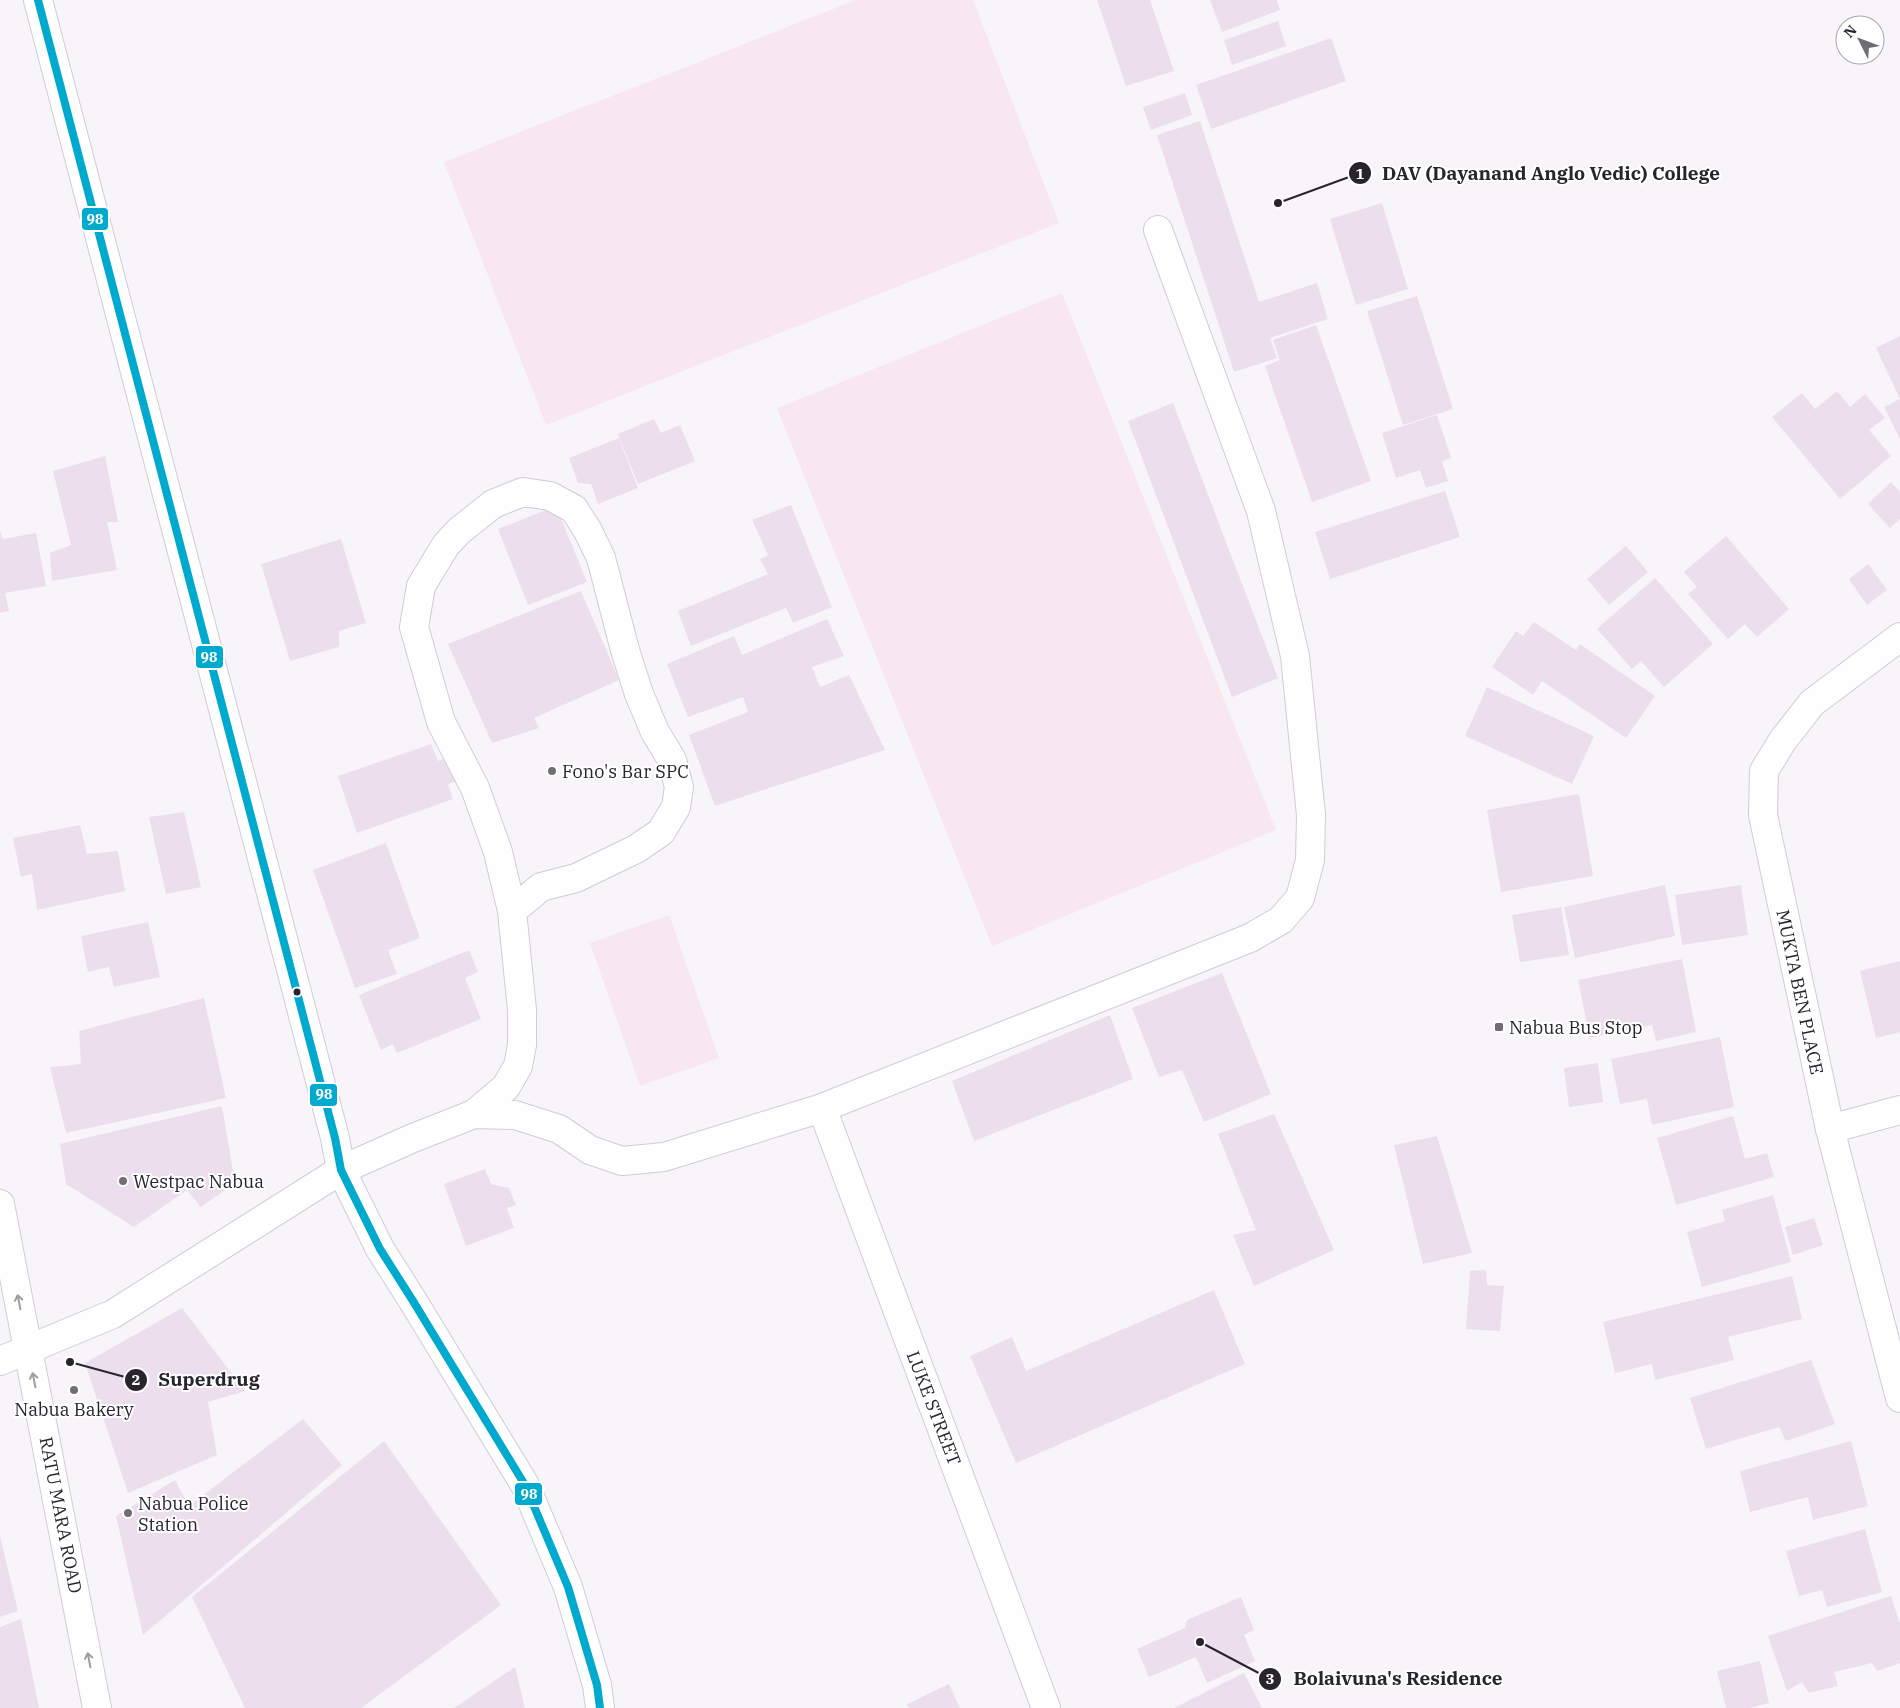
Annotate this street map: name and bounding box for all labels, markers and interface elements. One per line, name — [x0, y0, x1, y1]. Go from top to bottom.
north arrow — [1835, 15, 1885, 65]
text: N — [1840, 21, 1861, 41]
callout: DAV (Dayanand Anglo Vedic) College — [1347, 156, 1730, 190]
text: DAV (Dayanand Anglo Vedic) College — [1382, 161, 1720, 185]
text: 1 — [1355, 164, 1365, 183]
line badge: 98 — [81, 207, 109, 231]
text: 98 — [87, 210, 103, 228]
line badge: 98 — [195, 645, 224, 669]
text: 98 — [201, 648, 217, 666]
place label: Fono's Bar SPC — [562, 760, 689, 783]
marker: Fono's Bar SPC — [546, 765, 558, 777]
street label: MUKTA BEN PLACE — [1771, 907, 1829, 1077]
unlabelled marker — [292, 987, 302, 997]
place label: Nabua Bus Stop — [1509, 1016, 1643, 1039]
marker: Nabua Bus Stop — [1493, 1021, 1505, 1033]
line badge: 98 — [309, 1083, 338, 1107]
text: 98 — [316, 1085, 332, 1103]
place label: Westpac Nabua — [133, 1170, 264, 1193]
marker: Westpac Nabua — [117, 1175, 129, 1187]
one-way arrow — [14, 1295, 24, 1311]
street label: LUKE STREET — [902, 1348, 966, 1469]
callout: Superdrug — [124, 1363, 270, 1397]
text: Superdrug — [158, 1367, 260, 1391]
text: 2 — [131, 1370, 141, 1389]
one-way arrow — [29, 1373, 39, 1389]
marker: Nabua Bakery — [68, 1384, 80, 1396]
place label: Nabua Bakery — [14, 1398, 134, 1421]
street label: RATU MARA ROAD — [35, 1435, 87, 1595]
line badge: 98 — [514, 1482, 543, 1506]
text: 98 — [521, 1485, 537, 1503]
place label: Nabua Police Station — [138, 1492, 248, 1536]
marker: Nabua Police Station — [122, 1507, 134, 1519]
one-way arrow — [83, 1652, 93, 1668]
callout: Bolaivuna's Residence — [1258, 1662, 1512, 1696]
text: Bolaivuna's Residence — [1293, 1666, 1503, 1690]
text: 3 — [1265, 1669, 1275, 1688]

